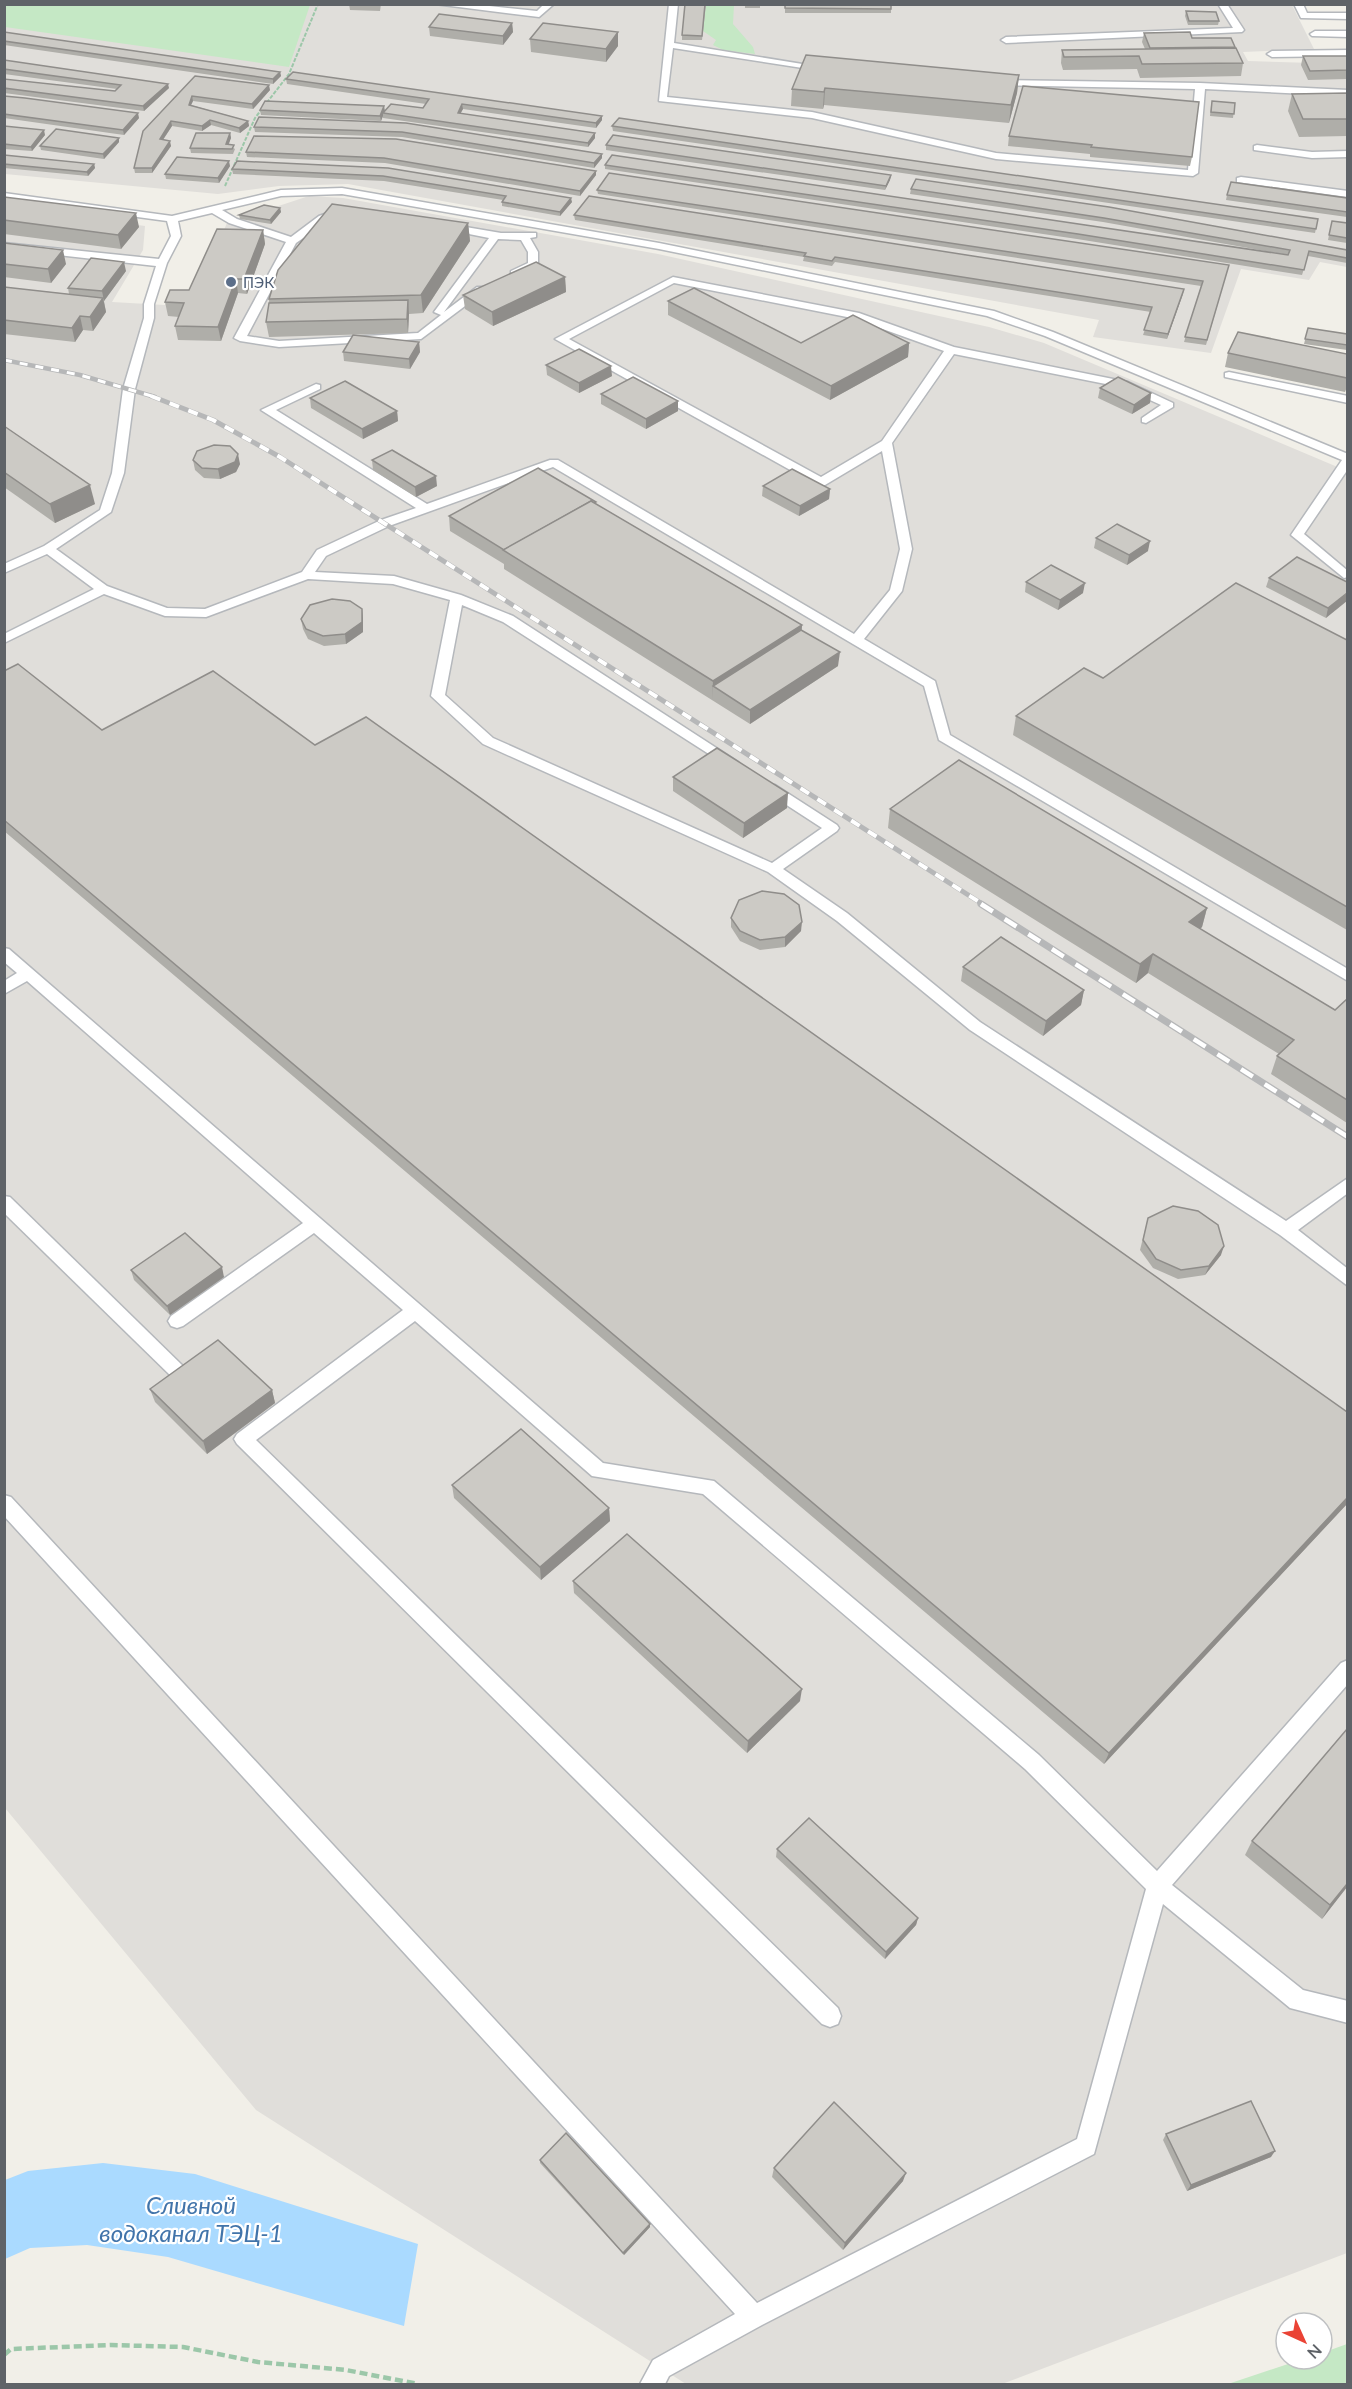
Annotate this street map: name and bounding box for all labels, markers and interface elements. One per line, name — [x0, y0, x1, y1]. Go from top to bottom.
place label: ПЭК — [243, 273, 274, 291]
marker: ПЭК — [224, 275, 238, 289]
water label: Сливной водоканал ТЭЦ-1 — [99, 2190, 283, 2247]
north arrow — [1274, 2311, 1334, 2371]
text: N — [1304, 2341, 1326, 2363]

